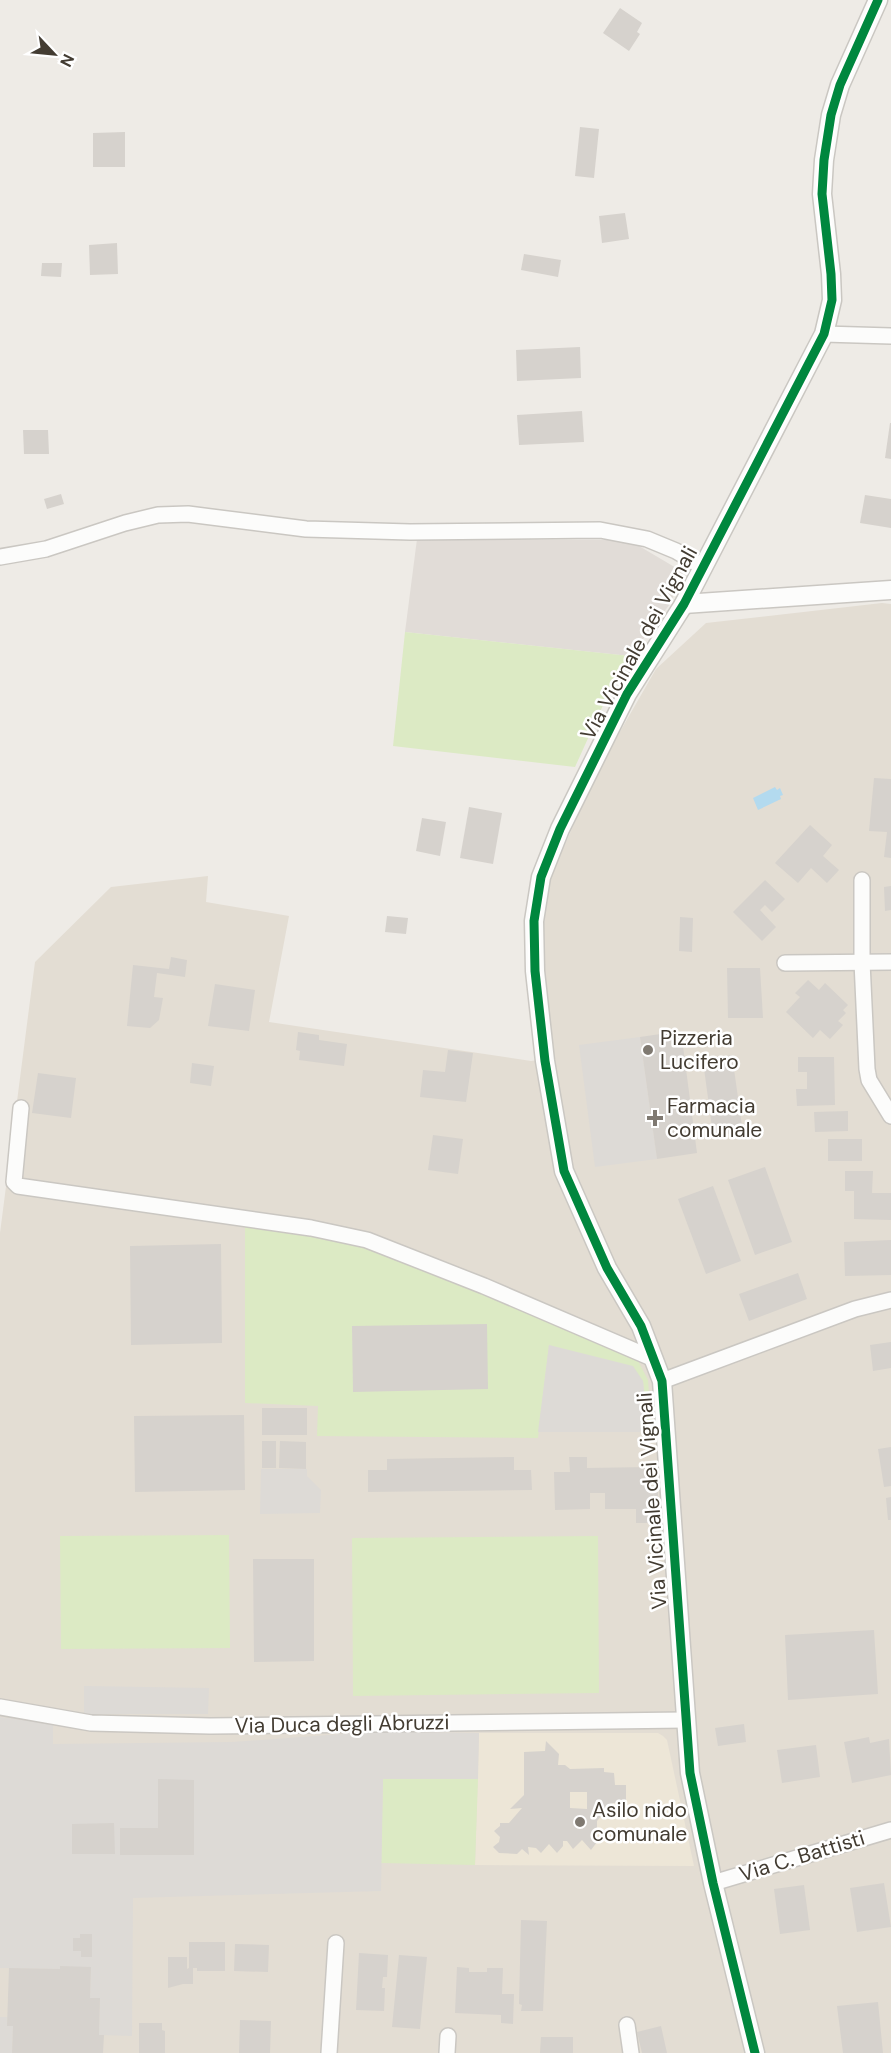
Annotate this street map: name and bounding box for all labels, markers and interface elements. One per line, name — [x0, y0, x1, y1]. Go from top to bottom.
north arrow — [24, 24, 84, 84]
text: N — [55, 51, 79, 70]
street label: Via Vicinale dei Vignali — [574, 541, 704, 745]
place label: Pizzeria Lucifero — [660, 1024, 739, 1076]
marker: Pizzeria Lucifero — [641, 1043, 655, 1057]
place label: Farmacia comunale — [667, 1092, 762, 1144]
marker: Farmacia comunale — [648, 1111, 662, 1125]
street label: Via Vicinale dei Vignali — [630, 1391, 674, 1611]
street label: Via Duca degli Abruzzi — [234, 1708, 450, 1740]
place label: Asilo nido comunale — [592, 1796, 687, 1848]
marker: Asilo nido comunale — [573, 1815, 587, 1829]
street label: Via C. Battisti — [736, 1824, 868, 1888]

